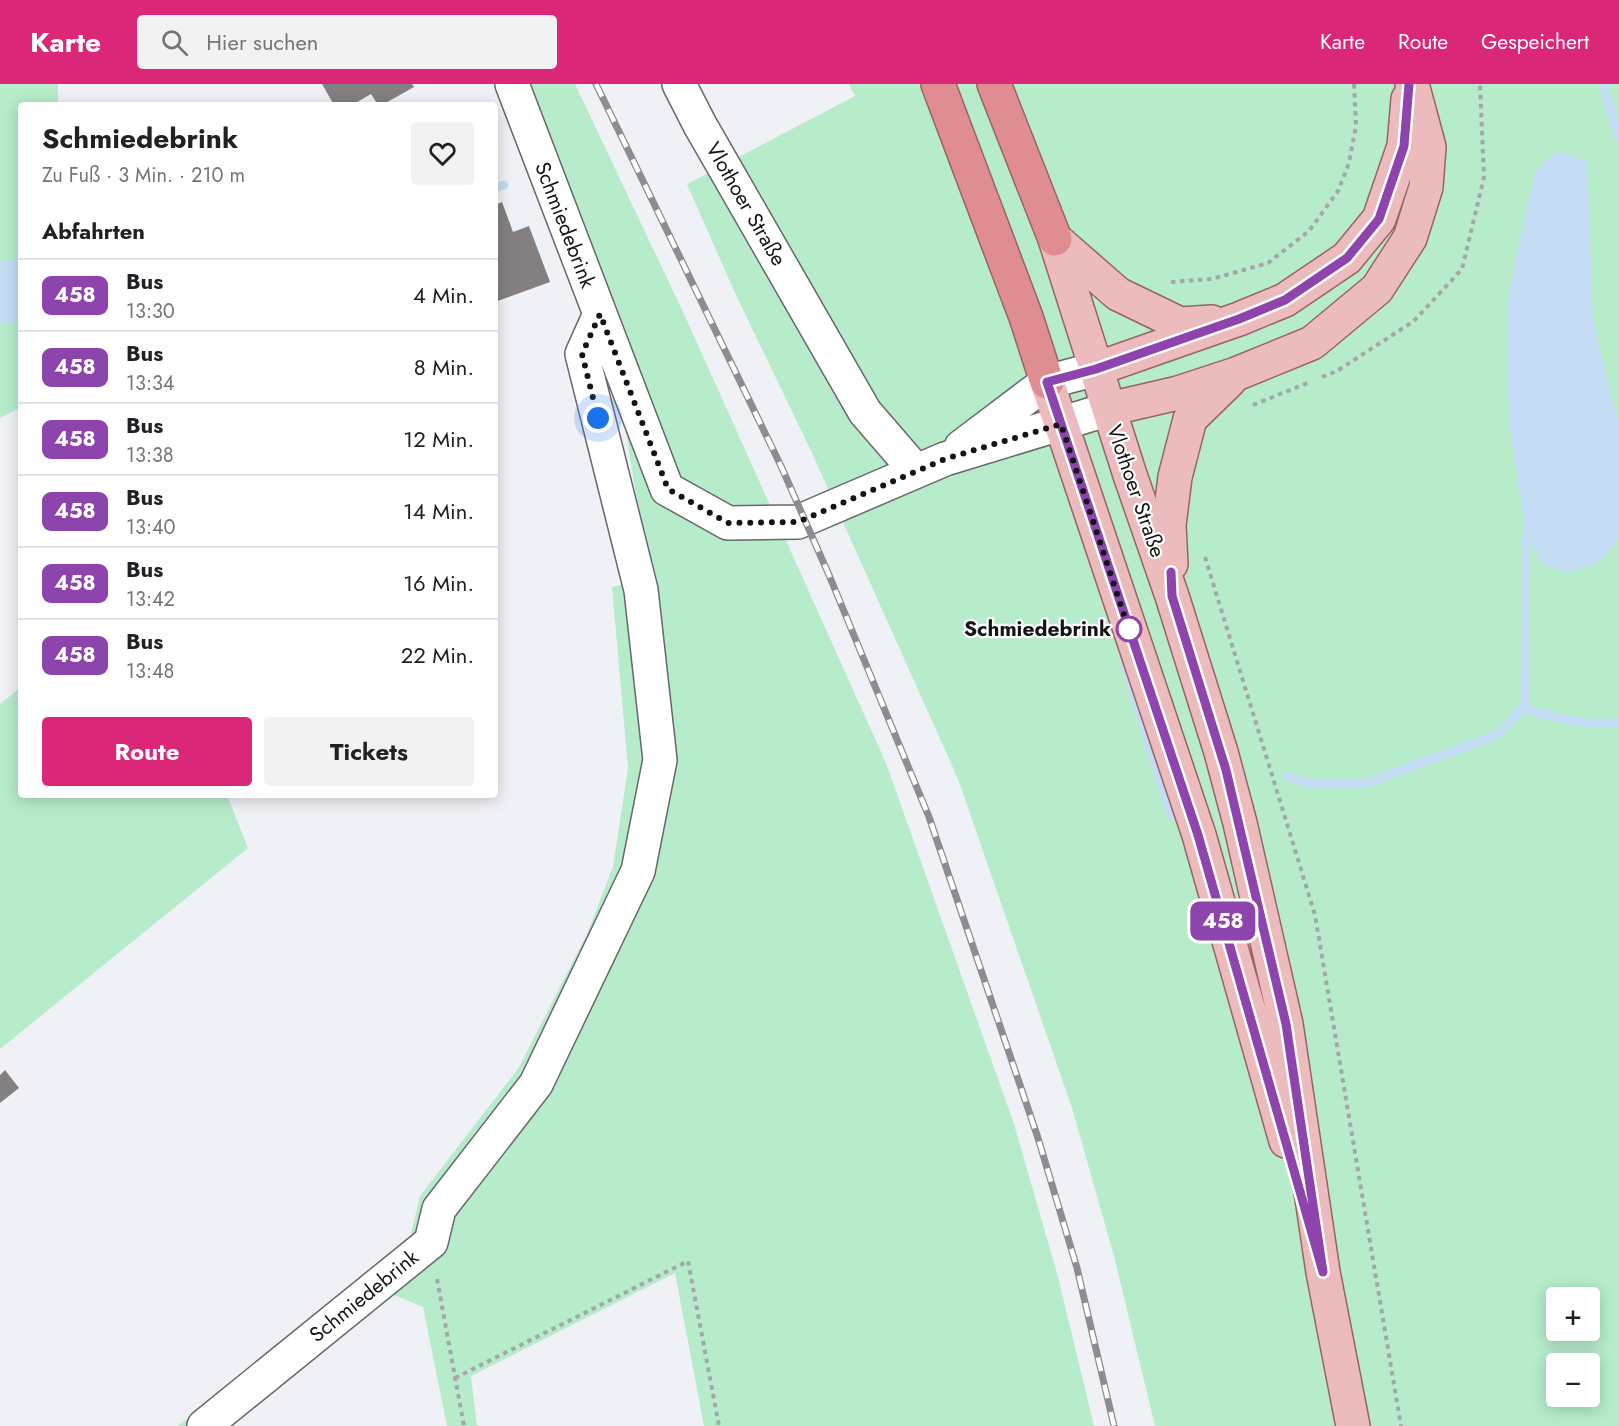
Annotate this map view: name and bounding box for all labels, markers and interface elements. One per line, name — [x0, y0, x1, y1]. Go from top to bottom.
search box — [137, 15, 557, 69]
text: Karte — [30, 22, 101, 63]
icon: search — [158, 26, 191, 59]
text: Hier suchen — [206, 26, 318, 58]
text: Karte — [1320, 27, 1365, 57]
text: Route — [1398, 27, 1448, 57]
text: Gespeichert — [1481, 27, 1589, 57]
text: Schmiedebrink — [42, 118, 238, 159]
button: heart — [411, 122, 474, 185]
street label: Vlothoer Straße — [698, 137, 794, 272]
street label: Schmiedebrink — [527, 158, 603, 293]
text: Zu Fuß · 3 Min. · 210 m — [42, 161, 245, 190]
text: Abfahrten — [42, 215, 145, 247]
text: Bus — [126, 265, 163, 297]
text: 4 Min. — [413, 279, 474, 311]
text: 458 — [54, 280, 96, 310]
text: 13:30 — [126, 297, 175, 326]
text: Bus — [126, 337, 163, 369]
text: 8 Min. — [414, 351, 474, 383]
text: 458 — [54, 352, 96, 382]
text: 13:34 — [126, 369, 175, 398]
your location — [583, 403, 613, 433]
text: Bus — [126, 409, 163, 441]
street label: Vlothoer Straße — [1099, 421, 1173, 562]
text: 12 Min. — [403, 423, 474, 455]
text: 458 — [54, 424, 96, 454]
text: 13:38 — [126, 441, 174, 470]
text: Bus — [126, 481, 163, 513]
text: 14 Min. — [403, 495, 474, 527]
text: 458 — [54, 496, 96, 526]
text: 13:40 — [126, 513, 176, 542]
text: Bus — [126, 553, 163, 585]
text: 16 Min. — [403, 567, 474, 599]
text: 458 — [54, 568, 96, 598]
text: 13:42 — [126, 585, 175, 614]
place label: Schmiedebrink — [964, 614, 1111, 644]
marker: Schmiedebrink — [1116, 616, 1142, 642]
text: Bus — [126, 625, 163, 657]
text: 22 Min. — [401, 639, 474, 671]
text: 458 — [54, 640, 96, 670]
text: 13:48 — [126, 657, 175, 686]
button: Route — [42, 717, 252, 786]
button: Tickets — [264, 717, 474, 786]
line badge: 458 — [1188, 902, 1258, 940]
text: 458 — [1202, 906, 1244, 936]
street label: Schmiedebrink — [303, 1242, 426, 1349]
map controls — [1546, 1287, 1600, 1407]
button: + — [1546, 1287, 1600, 1341]
button: − — [1546, 1353, 1600, 1407]

